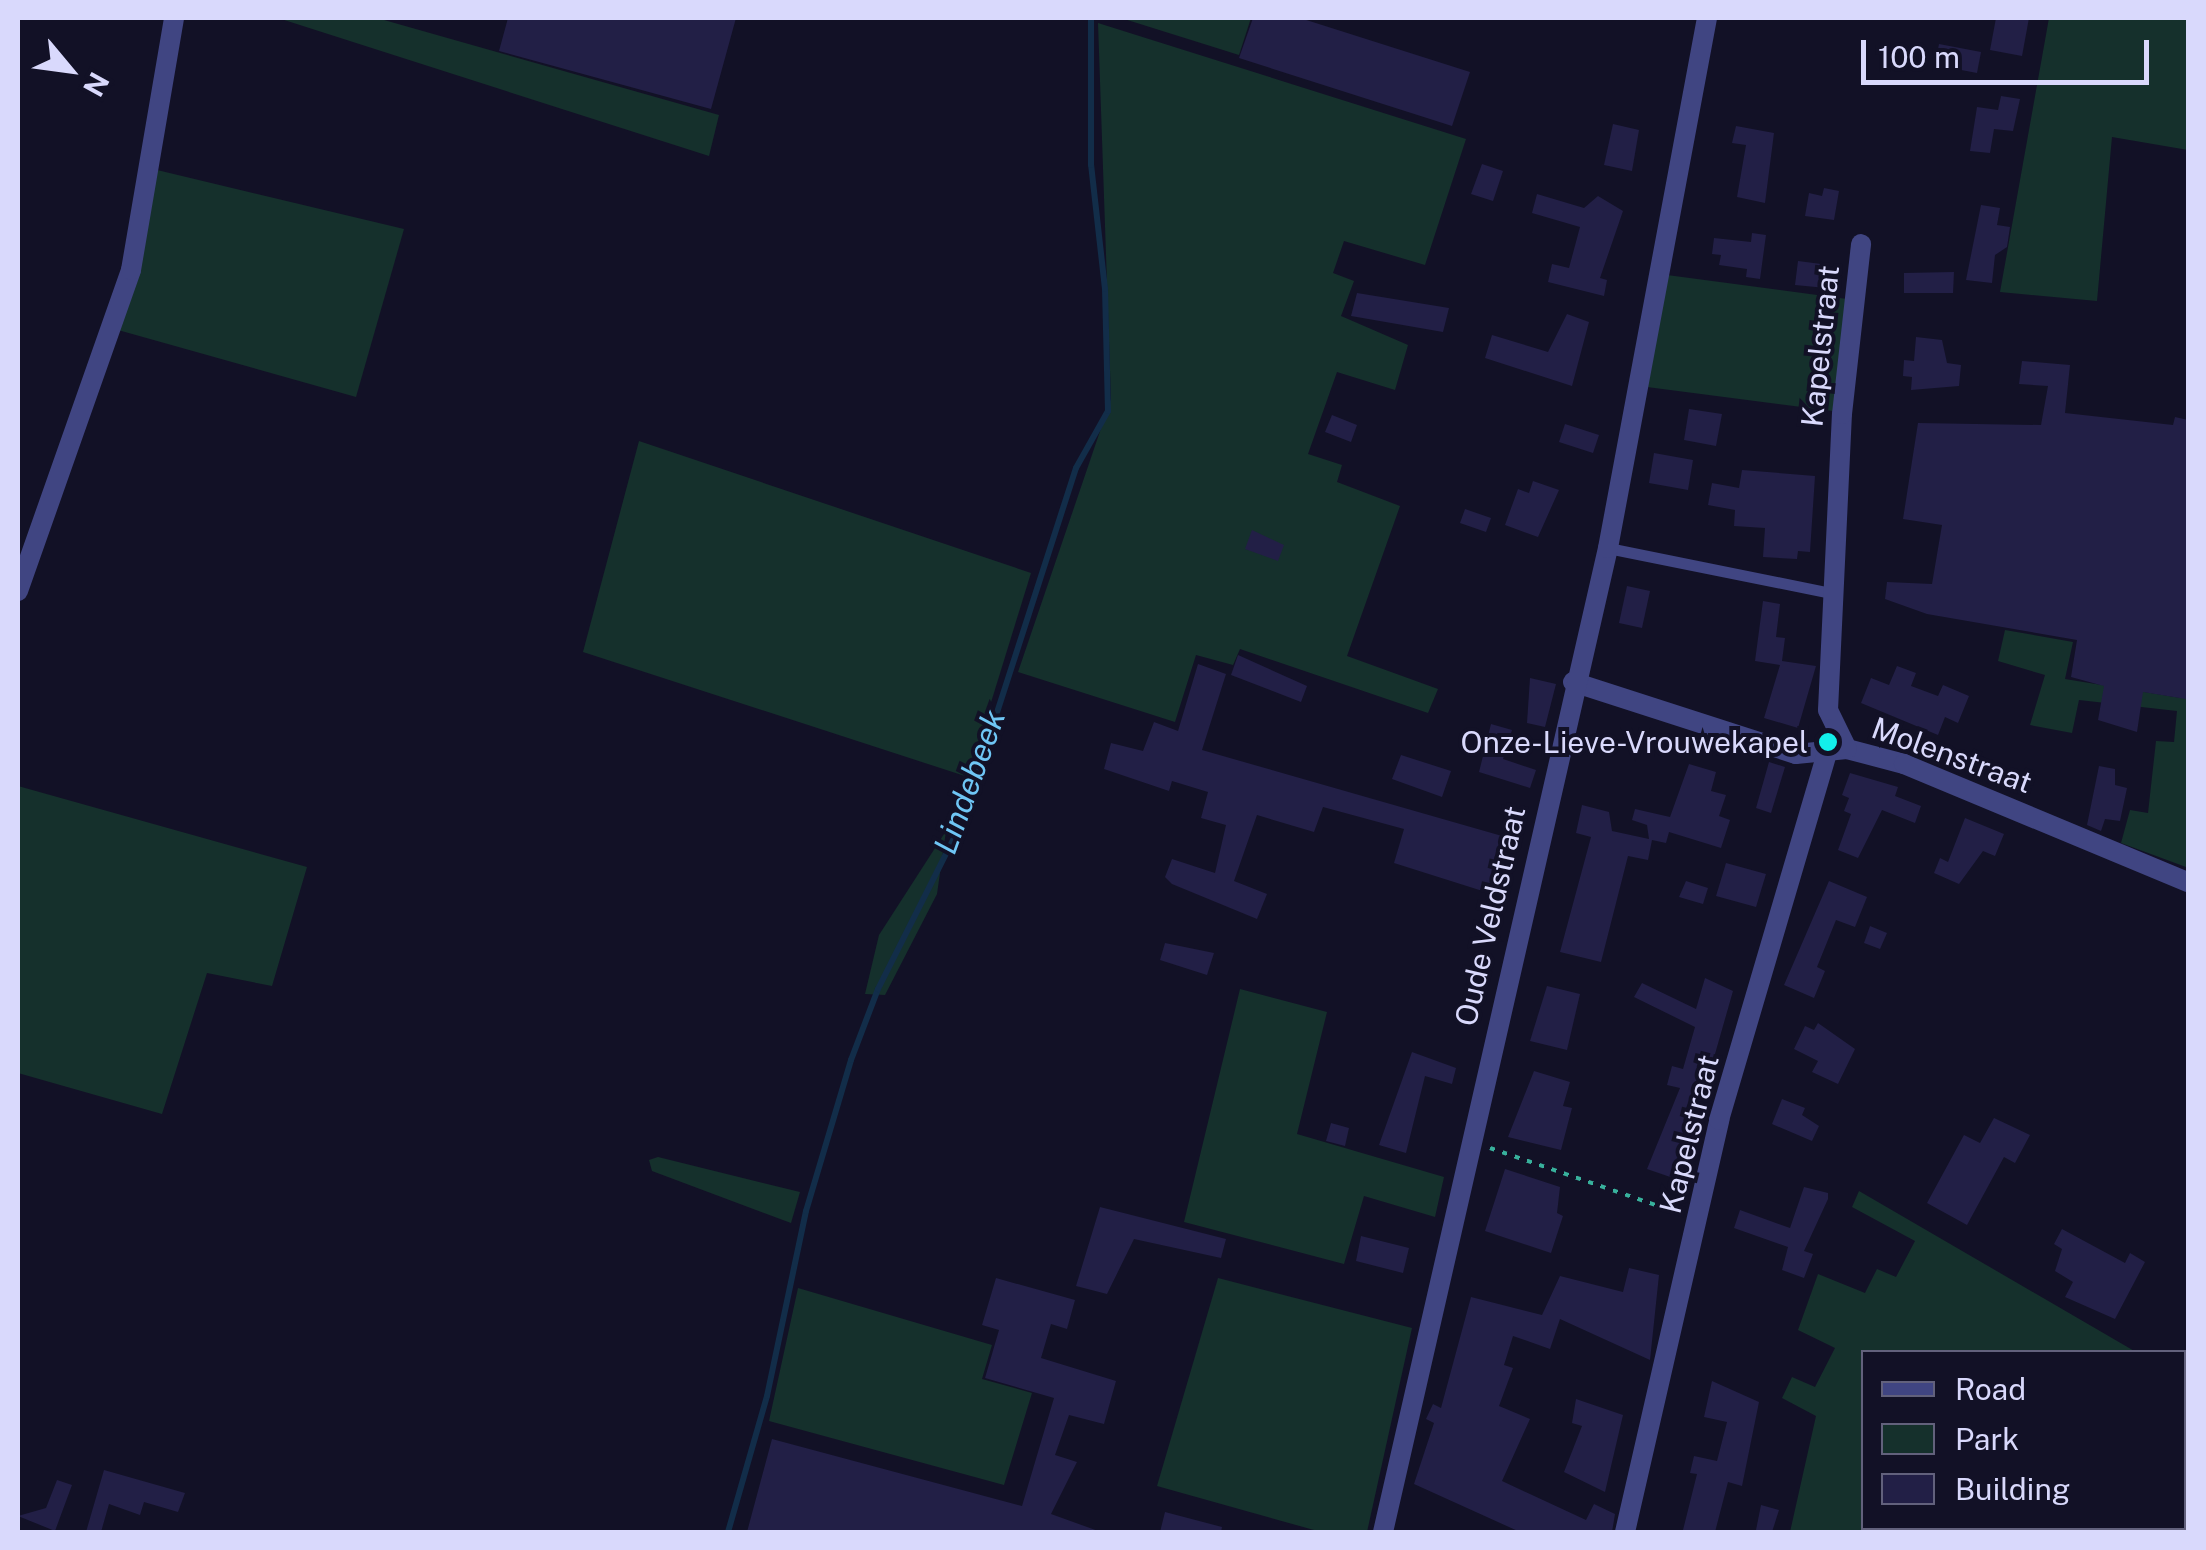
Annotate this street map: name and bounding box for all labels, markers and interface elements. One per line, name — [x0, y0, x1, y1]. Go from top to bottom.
north arrow — [20, 20, 120, 120]
scale bar — [1866, 20, 2154, 82]
text: 100 m — [1878, 39, 1960, 75]
text: N — [77, 67, 116, 102]
street label: Kapelstraat — [1794, 263, 1846, 429]
water label: Lindebeek — [926, 705, 1014, 859]
street label: Molenstraat — [1867, 709, 2037, 801]
place label: Onze-Lieve-Vrouwekapel — [1461, 724, 1808, 760]
marker: Onze-Lieve-Vrouwekapel — [1817, 731, 1839, 753]
street label: Oude Veldstraat — [1447, 802, 1533, 1030]
street label: Kapelstraat — [1652, 1051, 1726, 1217]
legend — [1861, 1350, 2186, 1530]
text: Road — [1955, 1371, 2026, 1407]
text: Park — [1955, 1421, 2019, 1457]
text: Building — [1955, 1471, 2070, 1507]

